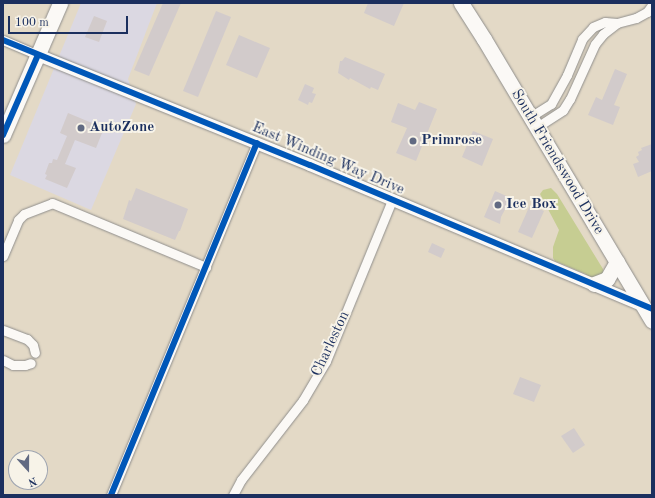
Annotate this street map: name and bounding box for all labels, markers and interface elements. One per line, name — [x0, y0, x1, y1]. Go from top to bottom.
scale bar — [10, 8, 130, 34]
text: 100 m — [15, 17, 49, 29]
street label: South Friendswood Drive — [507, 86, 607, 238]
place label: AutoZone — [89, 119, 154, 137]
street label: East Winding Way Drive — [249, 119, 407, 199]
marker: AutoZone — [76, 123, 86, 133]
place label: Primrose — [421, 132, 482, 150]
marker: Primrose — [408, 136, 418, 146]
place label: Ice Box — [506, 196, 556, 214]
marker: Ice Box — [493, 200, 503, 210]
street label: Charleston — [308, 308, 354, 380]
north arrow — [8, 450, 48, 490]
text: N — [26, 474, 38, 487]

